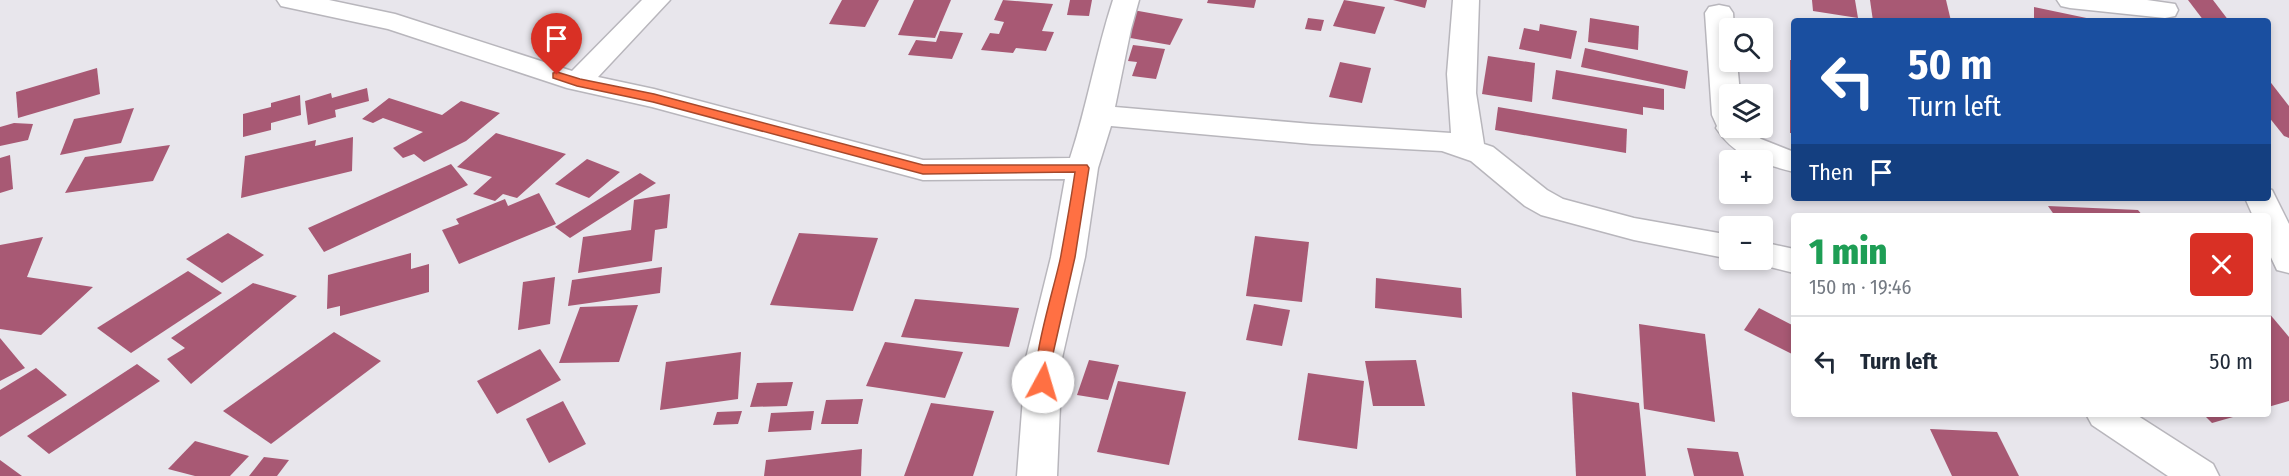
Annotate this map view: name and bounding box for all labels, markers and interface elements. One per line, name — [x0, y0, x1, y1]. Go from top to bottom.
pin — [531, 13, 582, 75]
map controls — [1719, 18, 1773, 270]
button: search — [1719, 18, 1773, 72]
icon: arrive — [540, 22, 573, 55]
text: 50 m — [1908, 40, 1992, 90]
icon: left — [1809, 42, 1887, 120]
button: layers — [1719, 84, 1773, 138]
text: Turn left — [1908, 91, 2001, 123]
button: + — [1719, 150, 1773, 204]
icon: arrive — [1865, 156, 1898, 189]
text: Then — [1809, 159, 1853, 186]
button: − — [1719, 216, 1773, 270]
text: 1 min — [1809, 230, 1887, 274]
button: close — [2190, 233, 2253, 296]
text: 150 m · 19:46 — [1809, 275, 1911, 299]
icon: left — [1809, 345, 1842, 378]
text: Turn left — [1860, 348, 1938, 375]
text: 50 m — [2209, 348, 2253, 375]
position arrow — [1011, 350, 1075, 414]

